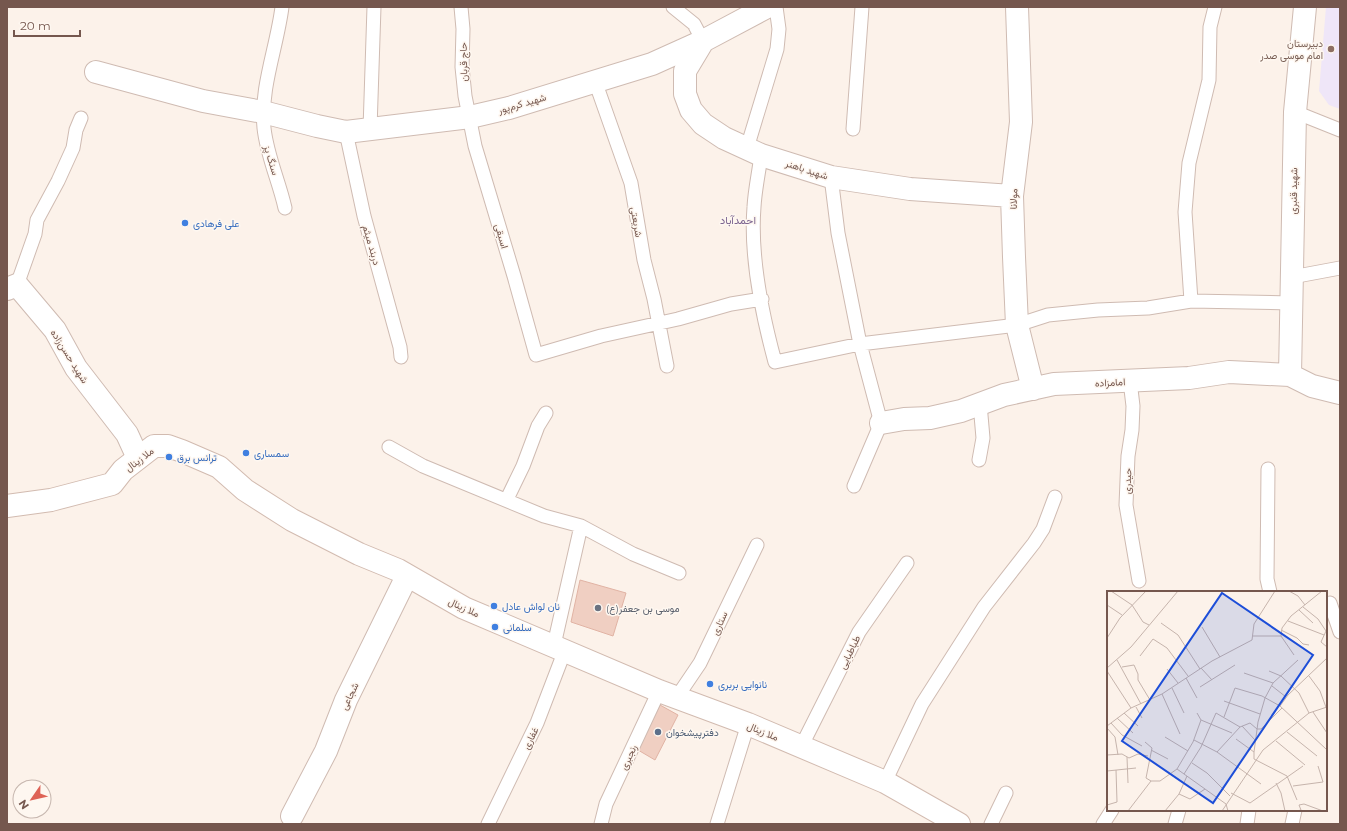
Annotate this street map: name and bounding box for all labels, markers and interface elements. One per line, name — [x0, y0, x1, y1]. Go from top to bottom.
scale bar — [14, 12, 80, 38]
text: 20 m — [20, 18, 51, 33]
place label: دبیرستان امام موسی صدر — [1259, 37, 1323, 62]
street label: حاج قربان — [457, 42, 470, 82]
marker: دبیرستان امام موسی صدر — [1326, 44, 1336, 54]
street label: شهید کرم‌پور — [496, 90, 548, 118]
street label: سنگ پز — [260, 143, 282, 177]
street label: شهید باهنر — [783, 156, 830, 183]
street label: شهید قنبری — [1287, 167, 1300, 215]
street label: مولانا — [1007, 188, 1020, 210]
street label: شریعتی — [627, 206, 646, 238]
district label: احمدآباد — [720, 213, 756, 227]
place label: علی فرهادی — [193, 217, 240, 230]
marker: علی فرهادی — [180, 218, 190, 228]
street label: اسبقی — [492, 222, 511, 250]
street label: دربند میثم — [360, 224, 383, 267]
street label: شهید حسن‌زاده — [48, 327, 91, 386]
street label: امامزاده — [1094, 375, 1126, 390]
street label: ملا زینال — [122, 444, 156, 474]
place label: سمساری — [254, 447, 289, 460]
marker: سمساری — [241, 448, 251, 458]
place label: ترانس برق — [177, 451, 217, 464]
marker: ترانس برق — [164, 452, 174, 462]
street label: حیدری — [1121, 467, 1134, 494]
inset map — [1107, 591, 1327, 811]
street label: ملا زینال — [446, 595, 481, 620]
place label: نان لواش عادل — [502, 600, 560, 613]
marker: نان لواش عادل — [489, 601, 499, 611]
place label: موسی بن جعفر(ع) — [606, 602, 680, 615]
marker: موسی بن جعفر(ع) — [593, 603, 603, 613]
street label: ستاری — [708, 609, 731, 637]
place label: سلمانی — [503, 621, 532, 634]
marker: سلمانی — [490, 622, 500, 632]
street label: طباطبایی — [836, 633, 863, 671]
place label: نانوایی بربری — [718, 678, 767, 691]
marker: نانوایی بربری — [705, 679, 715, 689]
street label: شجاعی — [337, 680, 362, 712]
street label: ملا زینال — [745, 719, 780, 744]
street label: غفاری — [520, 725, 541, 752]
place label: دفترپیشخوان — [666, 726, 719, 740]
marker: دفترپیشخوان — [653, 727, 663, 737]
street label: رنجبری — [617, 742, 640, 772]
north arrow — [12, 779, 52, 819]
text: N — [15, 797, 32, 812]

